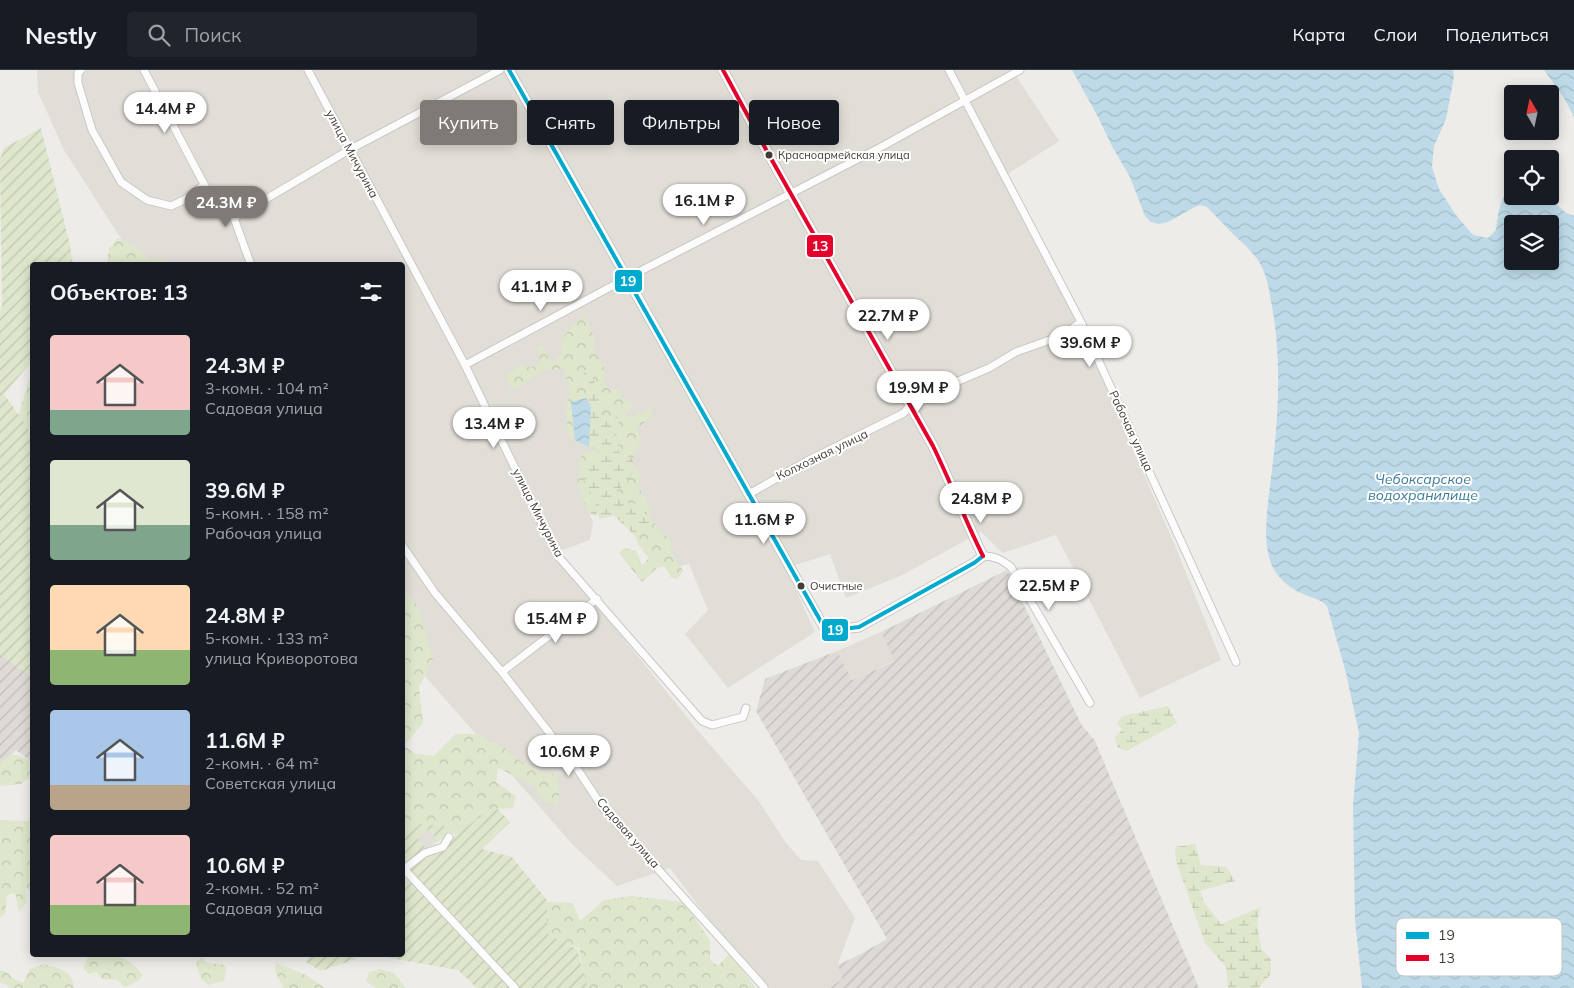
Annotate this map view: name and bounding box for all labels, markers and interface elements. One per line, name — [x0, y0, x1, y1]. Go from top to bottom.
search box — [127, 12, 477, 57]
text: Nestly — [25, 20, 97, 50]
icon: search — [145, 21, 173, 49]
text: Поиск — [185, 23, 241, 47]
text: Карта — [1293, 23, 1345, 46]
text: Слои — [1373, 23, 1418, 46]
text: Поделиться — [1446, 23, 1549, 46]
north arrow — [1504, 85, 1559, 140]
map controls — [1504, 85, 1559, 270]
pin: 14.4M ₽ — [119, 92, 211, 134]
text: 14.4M ₽ — [135, 98, 195, 118]
chip: Купить — [420, 100, 517, 145]
chip: Снять — [527, 100, 614, 145]
chip: Фильтры — [624, 100, 739, 145]
chip: Новое — [749, 100, 839, 145]
street label: улица Мичурина — [323, 107, 382, 200]
place label: Красноармейская улица — [778, 148, 910, 162]
marker: Красноармейская улица — [764, 150, 774, 160]
button: locate — [1504, 150, 1559, 205]
pin: 16.1M ₽ — [658, 184, 750, 226]
pin: 24.3M ₽ — [180, 186, 272, 228]
text: 16.1M ₽ — [674, 190, 734, 210]
text: 24.3M ₽ — [196, 192, 256, 212]
button: layers — [1504, 215, 1559, 270]
line badge: 13 — [806, 234, 834, 258]
text: 13 — [812, 237, 828, 255]
line badge: 19 — [614, 269, 643, 293]
pin: 41.1M ₽ — [495, 270, 587, 312]
text: 19 — [620, 272, 636, 290]
text: 41.1M ₽ — [511, 276, 571, 296]
icon: filters — [357, 278, 385, 306]
text: Объектов: 13 — [50, 279, 188, 305]
pin: 22.7M ₽ — [842, 298, 934, 341]
text: 22.7M ₽ — [858, 305, 918, 325]
pin: 39.6M ₽ — [1044, 326, 1136, 368]
text: 39.6M ₽ — [1060, 332, 1120, 352]
text: 24.3M ₽ — [205, 352, 285, 378]
icon: home — [90, 355, 150, 415]
pin: 19.9M ₽ — [872, 370, 964, 413]
text: 19.9M ₽ — [888, 377, 948, 397]
text: 3-комн. · 104 m² — [205, 378, 329, 398]
street label: Рабочая улица — [1106, 388, 1157, 474]
text: Садовая улица — [205, 398, 323, 418]
pin: 13.4M ₽ — [448, 406, 540, 449]
text: 13.4M ₽ — [464, 413, 524, 433]
street label: Колхозная улица — [773, 426, 870, 483]
street label: улица Мичурина — [510, 466, 567, 560]
water label: Чебоксарское водохранилище — [1368, 470, 1478, 504]
text: 39.6M ₽ — [205, 477, 285, 503]
icon: home — [90, 480, 150, 540]
pin: 24.8M ₽ — [935, 482, 1027, 524]
text: 24.8M ₽ — [951, 488, 1011, 508]
pin: 11.6M ₽ — [718, 502, 810, 545]
text: 5-комн. · 158 m² — [205, 503, 329, 523]
text: 11.6M ₽ — [734, 509, 794, 529]
text: Рабочая улица — [205, 523, 322, 543]
pin: 22.5M ₽ — [1003, 568, 1095, 611]
text: 22.5M ₽ — [1019, 575, 1079, 595]
place label: Очистные — [810, 579, 863, 593]
marker: Очистные — [796, 581, 806, 591]
text: 24.8M ₽ — [205, 602, 285, 628]
pin: 15.4M ₽ — [510, 602, 602, 644]
icon: home — [90, 605, 150, 665]
text: 15.4M ₽ — [526, 608, 586, 628]
line badge: 19 — [821, 618, 849, 642]
text: 19 — [827, 621, 843, 639]
text: 5-комн. · 133 m² — [205, 628, 329, 648]
text: улица Криворотова — [205, 648, 358, 668]
text: 11.6M ₽ — [205, 727, 285, 753]
icon: home — [90, 730, 150, 790]
pin: 10.6M ₽ — [523, 734, 615, 777]
text: 10.6M ₽ — [539, 741, 599, 761]
text: 2-комн. · 64 m² — [205, 753, 319, 773]
text: Советская улица — [205, 773, 336, 793]
street label: Садовая улица — [594, 794, 663, 871]
text: 10.6M ₽ — [205, 852, 285, 878]
icon: home — [90, 855, 150, 915]
text: 2-комн. · 52 m² — [205, 878, 319, 898]
text: Садовая улица — [205, 898, 323, 918]
legend — [1396, 918, 1562, 976]
text: 19 — [1438, 926, 1455, 944]
text: 13 — [1438, 949, 1455, 967]

